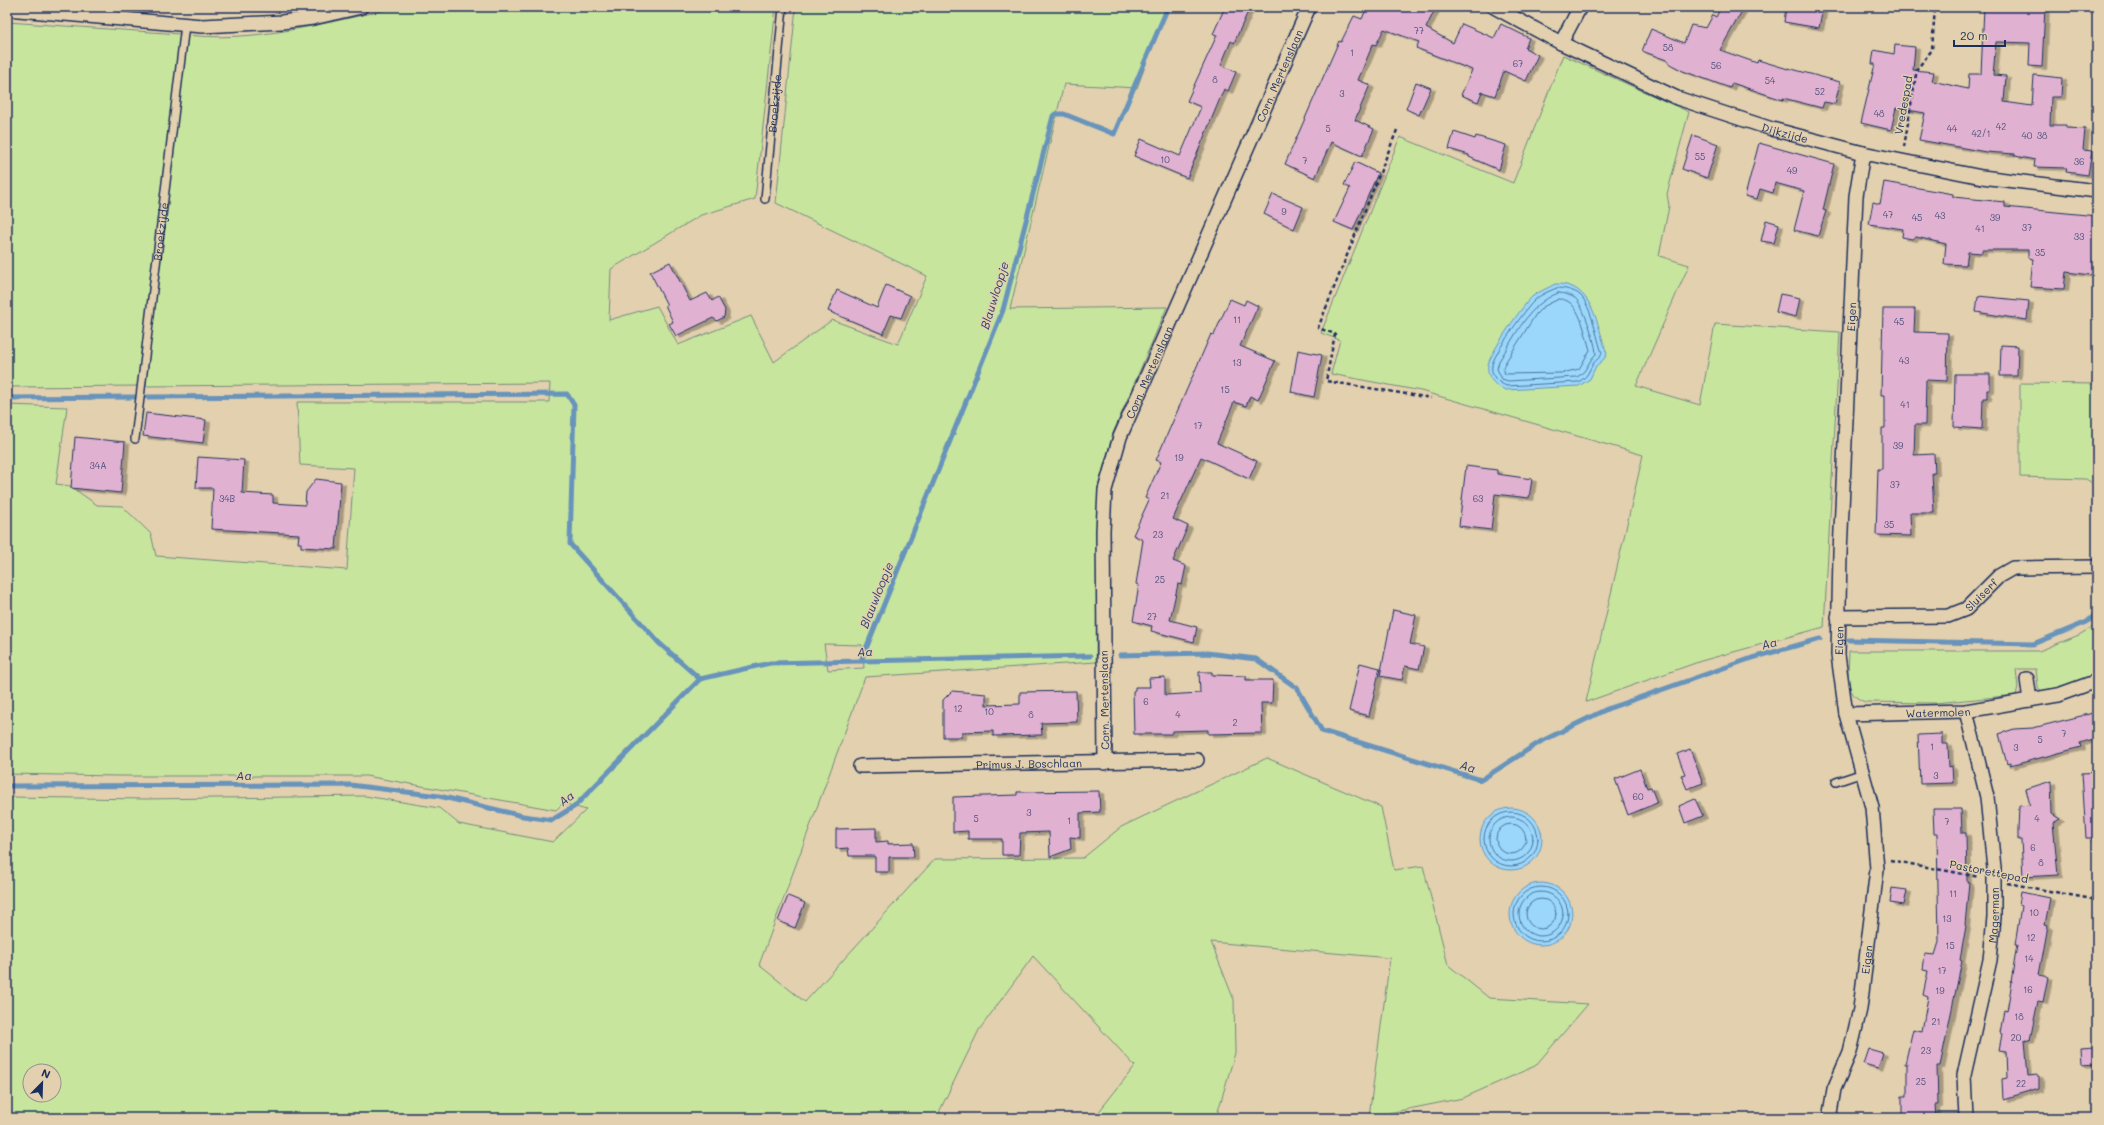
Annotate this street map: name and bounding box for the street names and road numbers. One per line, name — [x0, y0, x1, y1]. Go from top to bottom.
street label: Corn. Mertenslaan — [1252, 27, 1306, 124]
street label: Broekzijde — [764, 73, 784, 133]
street label: Vredespad — [1890, 75, 1916, 135]
street label: Dijkzijde — [1760, 119, 1810, 146]
street label: Broekzijde — [149, 201, 171, 261]
street label: Eigen — [1842, 302, 1859, 332]
street label: Corn. Mertenslaan — [1122, 323, 1175, 421]
street label: Sluiserf — [1961, 574, 2001, 614]
street label: Eigen — [1831, 626, 1846, 655]
street label: Corn. Mertenslaan — [1096, 650, 1112, 750]
street label: Watermolen — [1905, 703, 1972, 720]
street label: Primus J. Boschlaan — [976, 755, 1082, 771]
street label: Pastorettepad — [1948, 856, 2030, 886]
street label: Magerman — [1984, 887, 2002, 944]
street label: Eigen — [1857, 944, 1875, 975]

